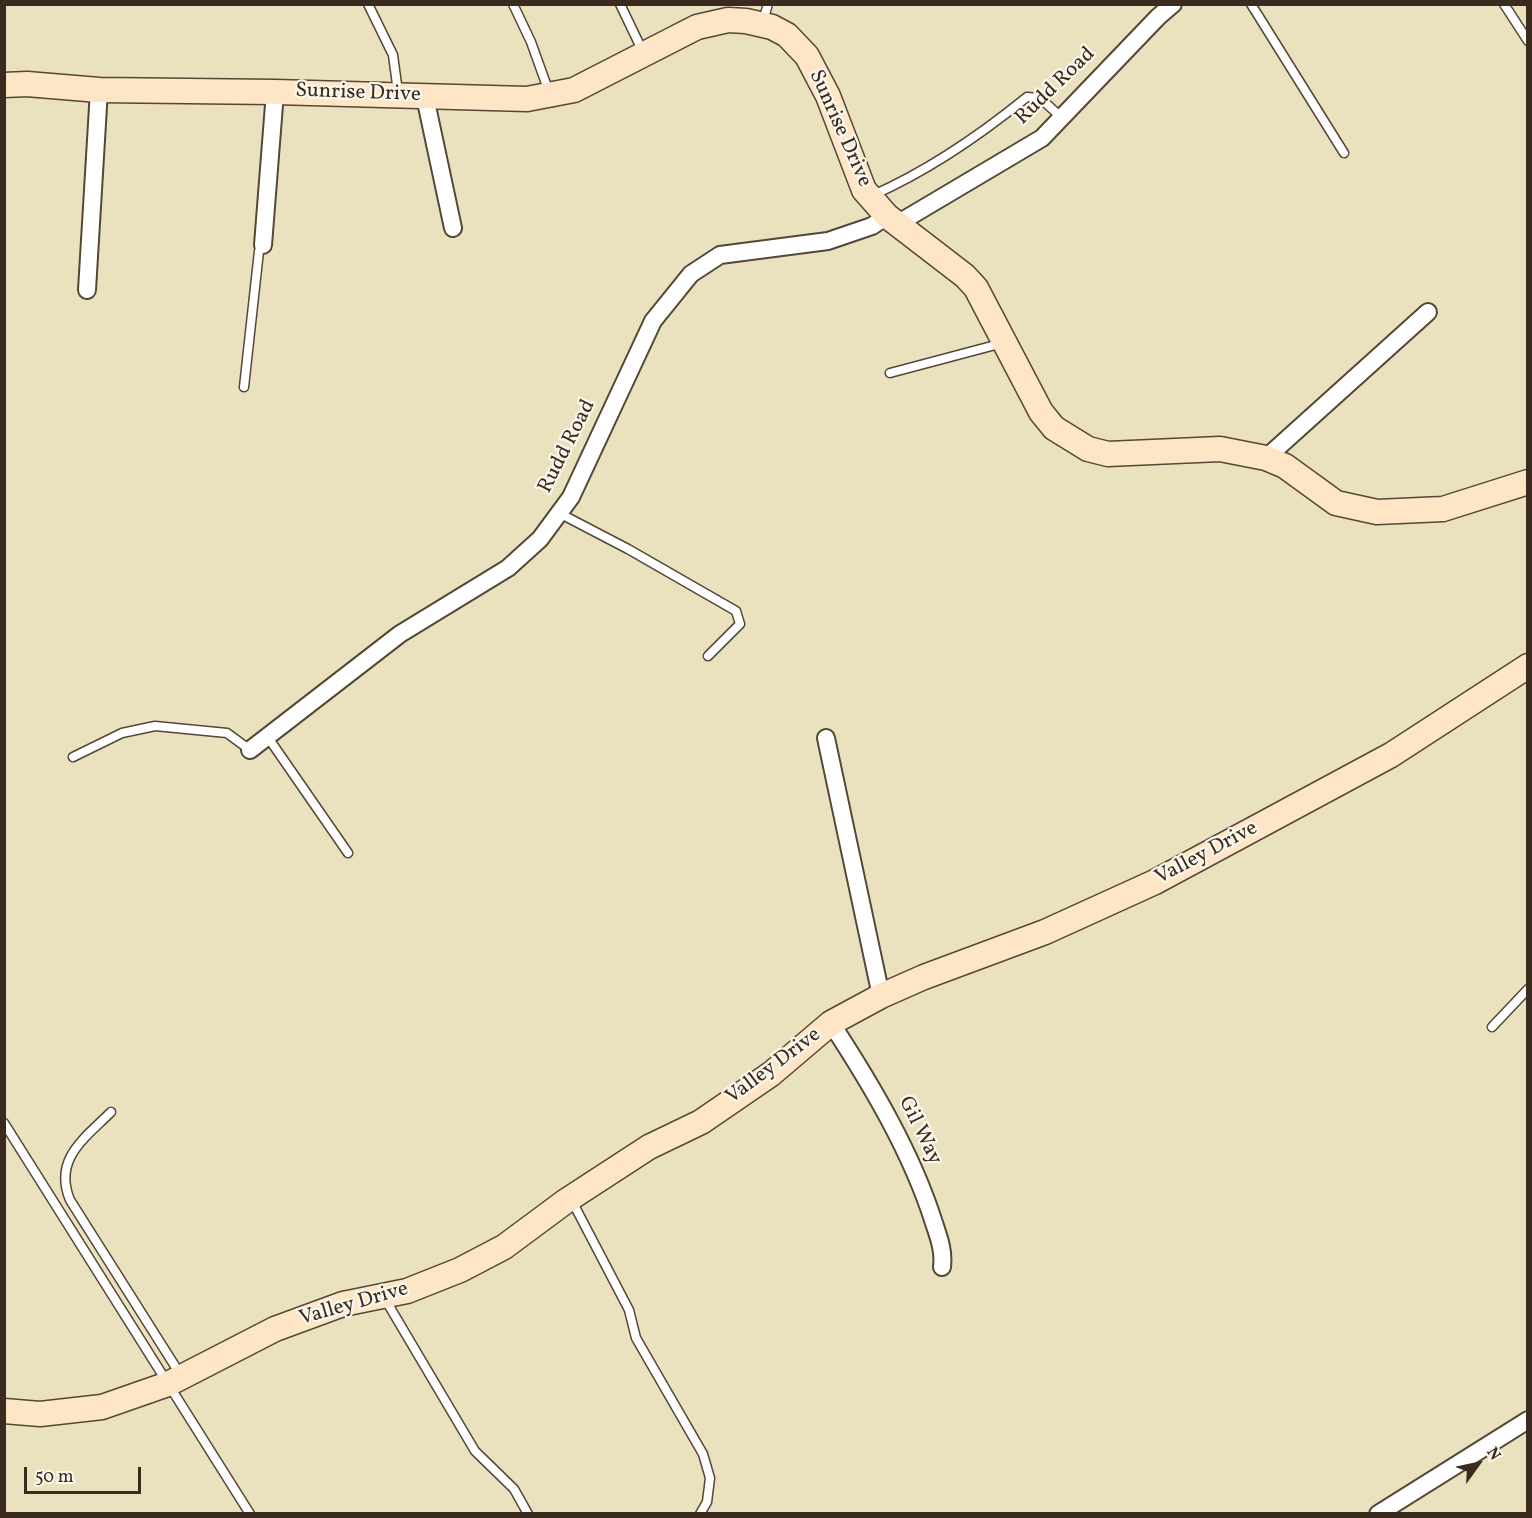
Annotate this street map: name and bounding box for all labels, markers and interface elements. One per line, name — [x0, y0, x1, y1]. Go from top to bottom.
street label: Rudd Road — [1011, 43, 1101, 131]
street label: Sunrise Drive — [802, 67, 876, 191]
street label: Sunrise Drive — [295, 79, 421, 109]
street label: Rudd Road — [534, 396, 602, 498]
street label: Valley Drive — [1152, 817, 1262, 891]
street label: Valley Drive — [722, 1023, 826, 1111]
street label: Gil Way — [892, 1093, 946, 1169]
street label: Valley Drive — [297, 1277, 411, 1333]
north arrow — [1448, 1434, 1508, 1494]
text: N — [1481, 1443, 1505, 1465]
scale bar — [27, 1455, 144, 1493]
text: 50 m — [35, 1465, 74, 1490]

